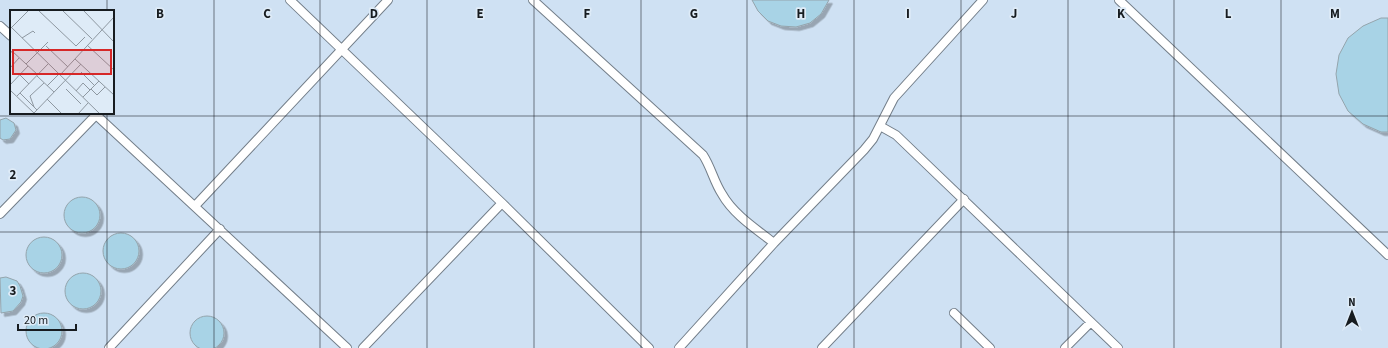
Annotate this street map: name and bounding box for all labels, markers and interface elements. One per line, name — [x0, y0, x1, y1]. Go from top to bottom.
text: B — [156, 5, 164, 23]
text: C — [263, 5, 271, 23]
text: D — [370, 5, 378, 23]
text: E — [476, 5, 484, 23]
text: F — [584, 5, 591, 23]
text: G — [690, 5, 698, 23]
text: H — [797, 5, 805, 23]
text: I — [906, 5, 910, 23]
text: J — [1011, 5, 1017, 23]
text: K — [1117, 5, 1126, 23]
text: L — [1225, 5, 1232, 23]
text: M — [1330, 5, 1340, 23]
inset map — [10, 10, 114, 114]
text: 2 — [10, 166, 17, 184]
text: 3 — [10, 282, 17, 300]
north arrow — [1332, 292, 1372, 332]
text: N — [1348, 295, 1356, 310]
scale bar — [18, 306, 76, 332]
text: 20 m — [24, 312, 48, 329]

